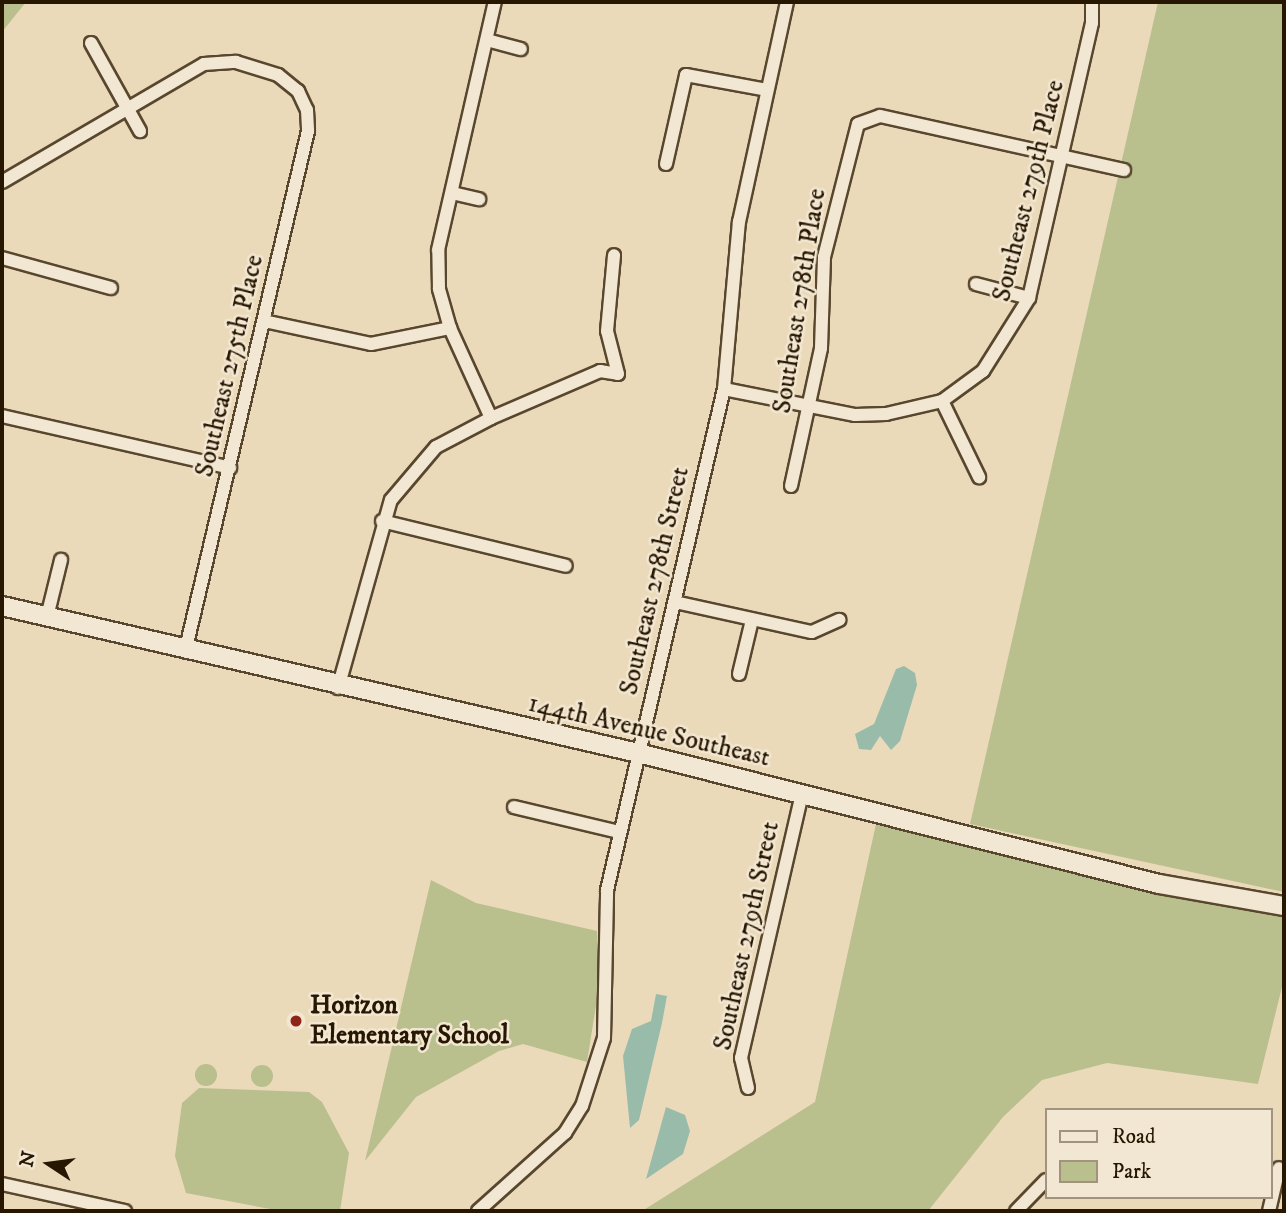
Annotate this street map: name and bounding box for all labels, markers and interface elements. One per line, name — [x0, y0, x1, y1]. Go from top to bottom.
street label: Southeast 279th Place — [986, 77, 1072, 305]
street label: Southeast 278th Place — [767, 186, 833, 416]
street label: Southeast 275th Place — [189, 252, 271, 480]
street label: Southeast 278th Street — [614, 464, 696, 698]
street label: 144th Avenue Southeast — [525, 688, 773, 774]
street label: Southeast 279th Street — [708, 819, 786, 1053]
place label: Horizon Elementary School — [310, 990, 509, 1052]
marker: Horizon Elementary School — [288, 1013, 304, 1029]
legend — [1044, 1108, 1272, 1199]
text: Road — [1112, 1124, 1156, 1150]
north arrow — [14, 1129, 84, 1199]
text: N — [15, 1149, 41, 1169]
text: Park — [1112, 1159, 1151, 1185]

